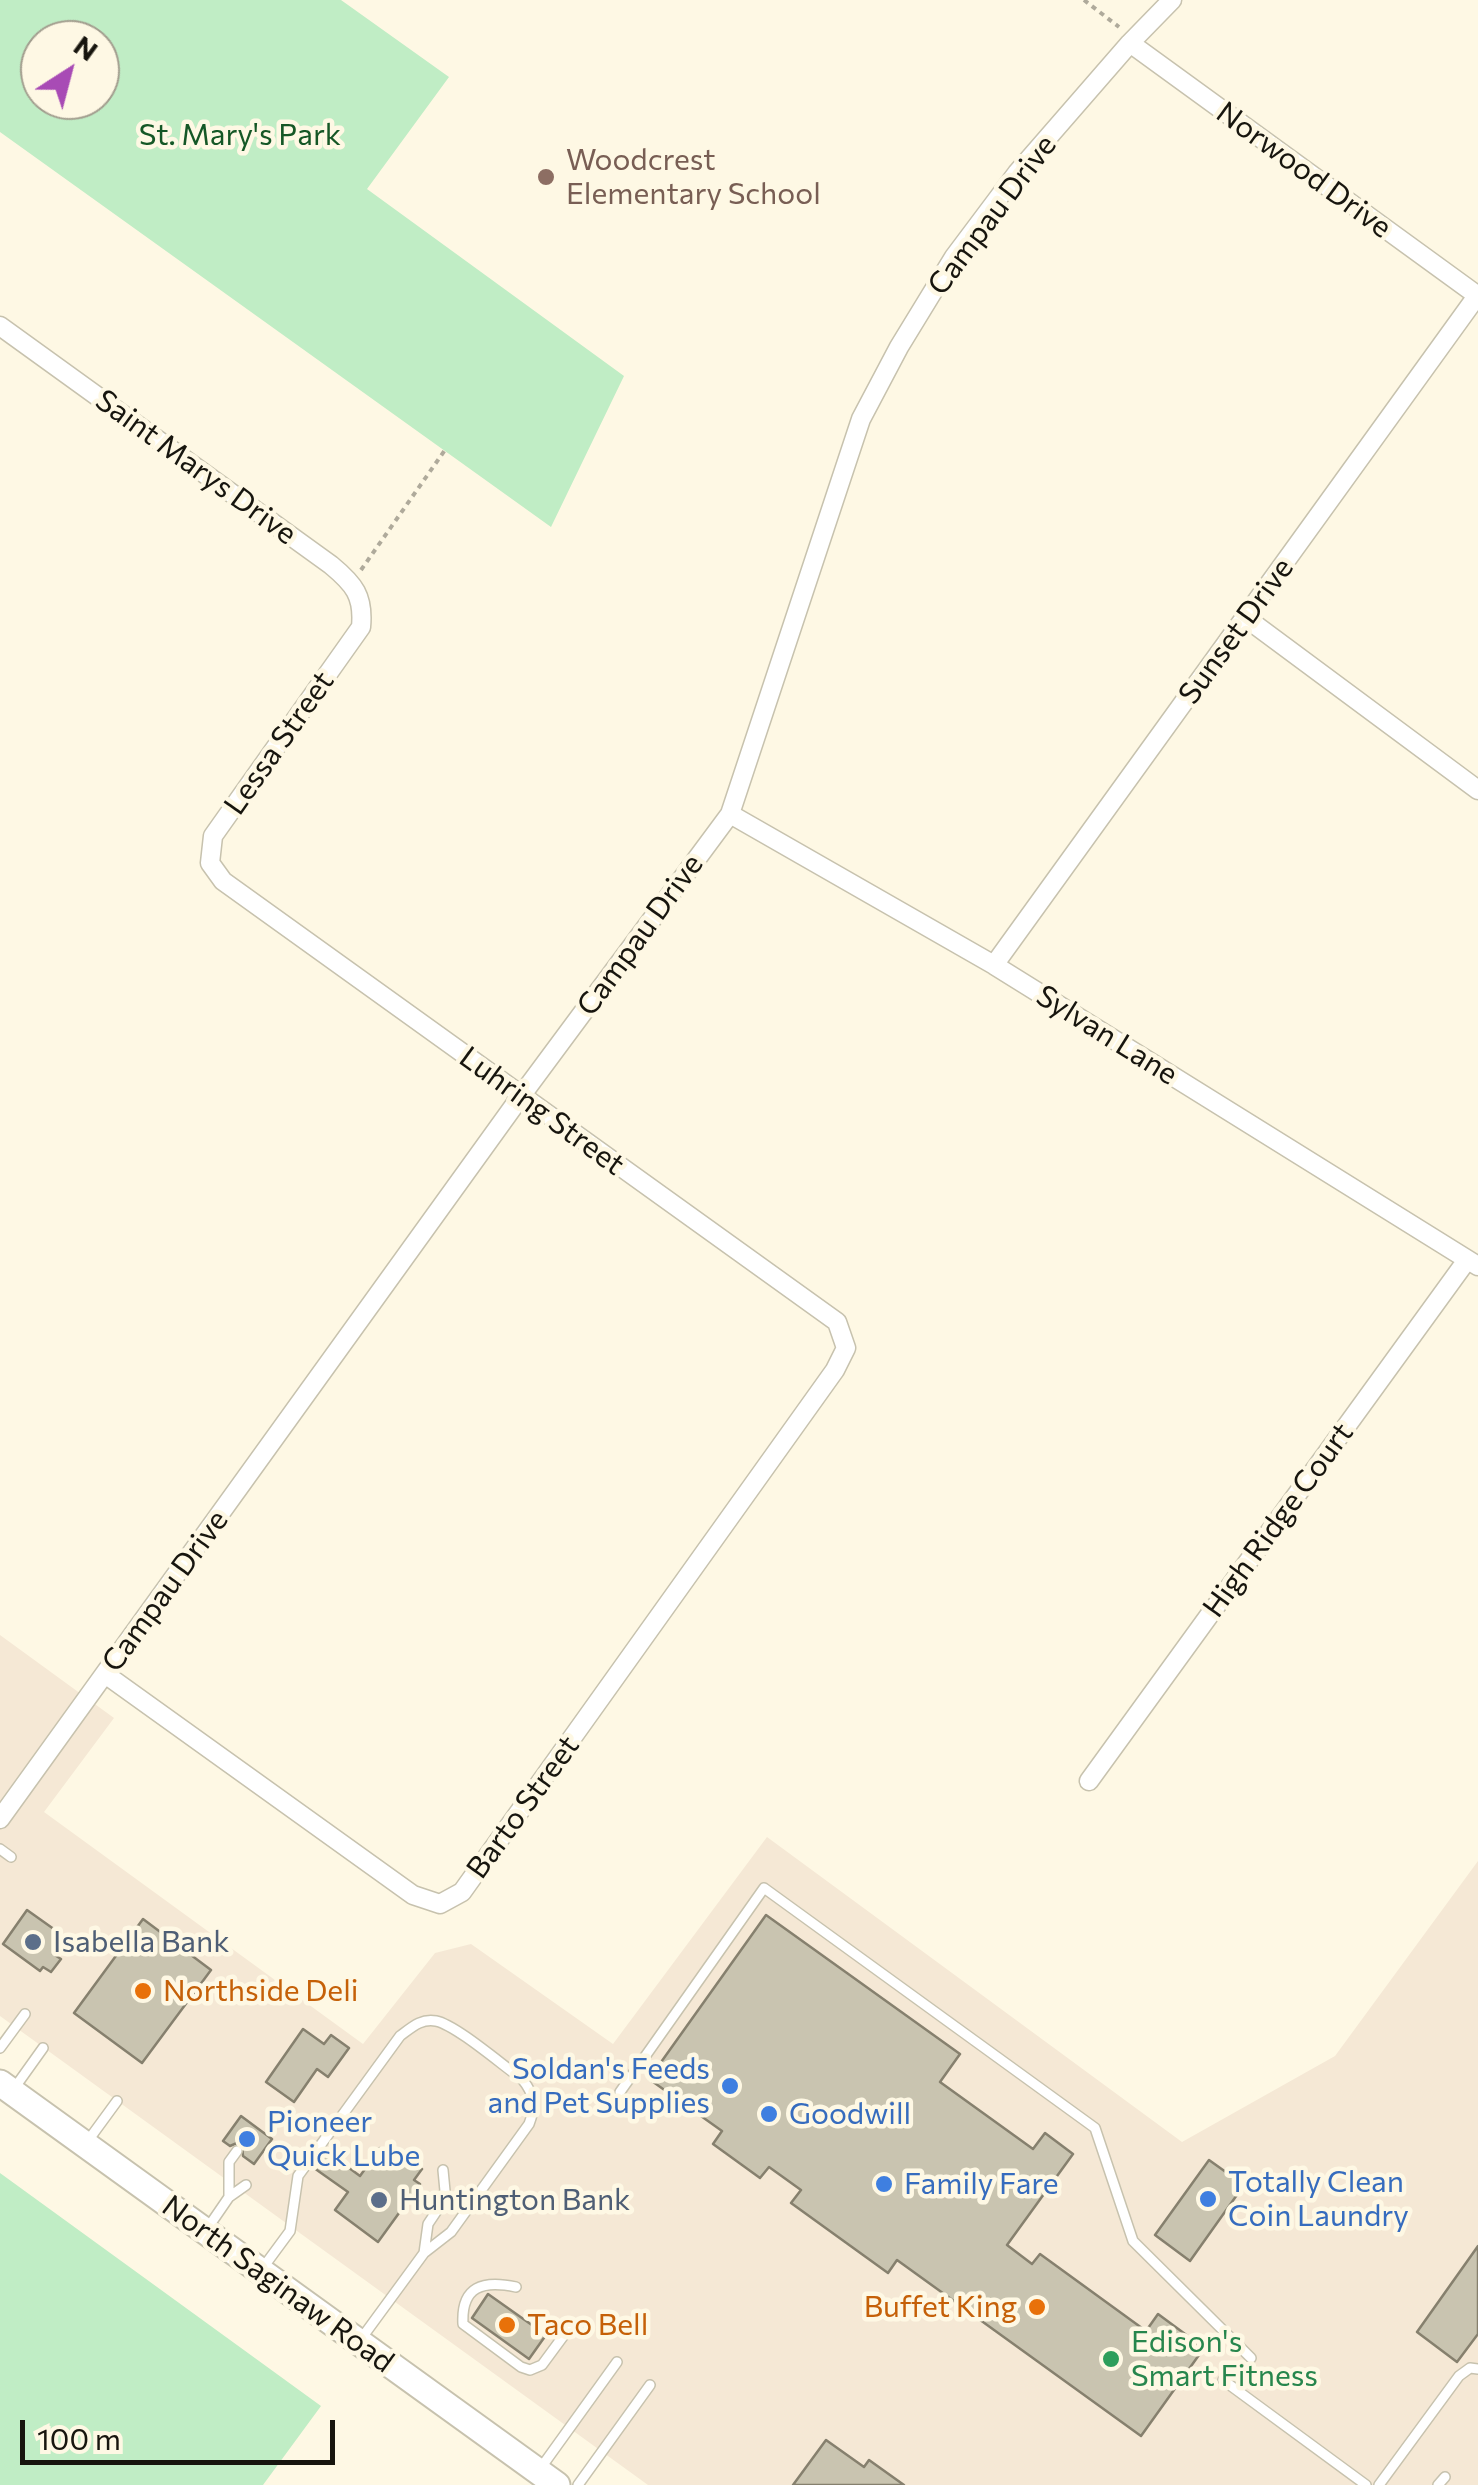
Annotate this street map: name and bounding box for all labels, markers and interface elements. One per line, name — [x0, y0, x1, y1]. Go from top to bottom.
north arrow — [20, 20, 120, 120]
text: N — [68, 27, 105, 67]
street label: Norwood Drive — [1210, 94, 1398, 246]
park label: St. Mary's Park — [139, 117, 341, 153]
street label: Campau Drive — [920, 128, 1064, 302]
place label: Woodcrest Elementary School — [566, 142, 821, 212]
marker: Woodcrest Elementary School — [535, 166, 557, 188]
street label: Saint Marys Drive — [89, 382, 303, 552]
street label: Sunset Drive — [1171, 551, 1301, 711]
street label: Lessa Street — [217, 664, 341, 822]
street label: Campau Drive — [569, 847, 711, 1023]
street label: Sylvan Lane — [1030, 977, 1184, 1093]
street label: Luhring Street — [453, 1039, 631, 1183]
street label: High Ridge Court — [1195, 1416, 1361, 1624]
street label: Campau Drive — [94, 1503, 236, 1679]
street label: Barto Street — [459, 1729, 587, 1885]
place label: Isabella Bank — [53, 1924, 229, 1960]
marker: Isabella Bank — [22, 1931, 44, 1953]
place label: Northside Deli — [163, 1973, 359, 2009]
marker: Northside Deli — [132, 1980, 154, 2002]
place label: Soldan's Feeds and Pet Supplies — [487, 2051, 710, 2122]
marker: Soldan's Feeds and Pet Supplies — [719, 2075, 741, 2097]
place label: Goodwill — [789, 2096, 911, 2132]
marker: Goodwill — [758, 2103, 780, 2125]
place label: Pioneer Quick Lube — [267, 2104, 420, 2174]
marker: Pioneer Quick Lube — [236, 2128, 258, 2150]
place label: Totally Clean Coin Laundry — [1228, 2164, 1409, 2234]
place label: Family Fare — [904, 2166, 1059, 2202]
marker: Family Fare — [873, 2173, 895, 2195]
place label: Huntington Bank — [399, 2182, 630, 2218]
street label: North Saginaw Road — [155, 2188, 401, 2380]
marker: Totally Clean Coin Laundry — [1197, 2188, 1219, 2210]
marker: Huntington Bank — [368, 2189, 390, 2211]
place label: Buffet King — [864, 2289, 1017, 2325]
marker: Buffet King — [1026, 2296, 1048, 2318]
place label: Taco Bell — [527, 2307, 648, 2343]
marker: Taco Bell — [496, 2314, 518, 2336]
place label: Edison's Smart Fitness — [1131, 2324, 1318, 2394]
marker: Edison's Smart Fitness — [1100, 2348, 1122, 2370]
scale bar — [25, 2400, 340, 2462]
text: 100 m — [37, 2419, 121, 2456]

